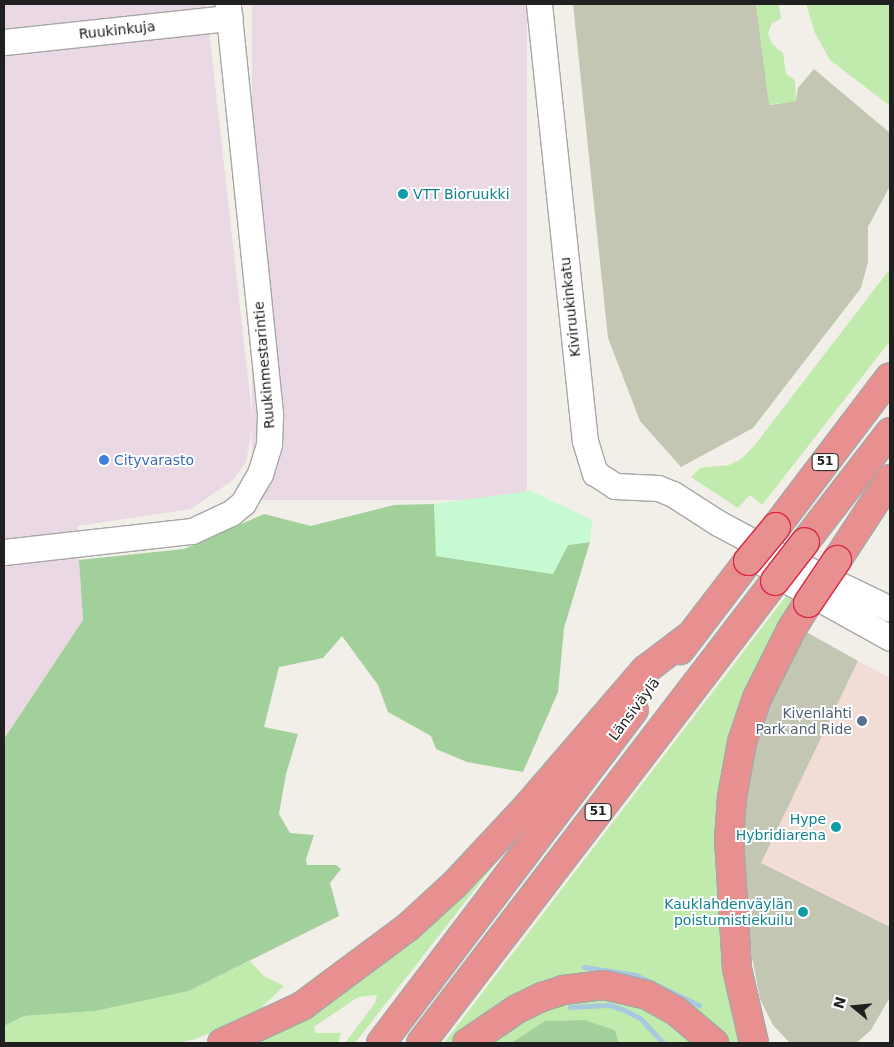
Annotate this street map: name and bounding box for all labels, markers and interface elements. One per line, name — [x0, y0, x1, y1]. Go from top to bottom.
street label: Ruukinkuja — [78, 18, 156, 42]
place label: VTT Bioruukki — [413, 186, 510, 202]
marker: VTT Bioruukki — [397, 188, 409, 200]
street label: Kiviruukinkatu — [556, 256, 584, 358]
street label: Ruukinmestarintie — [250, 301, 278, 429]
place label: Cityvarasto — [114, 452, 194, 468]
road number: 51 — [811, 452, 839, 472]
marker: Cityvarasto — [98, 454, 110, 466]
street label: Länsiväylä — [605, 674, 663, 744]
place label: Kivenlahti Park and Ride — [755, 705, 852, 738]
marker: Kivenlahti Park and Ride — [856, 715, 868, 727]
road number: 51 — [584, 802, 612, 822]
place label: Hype Hybridiarena — [736, 811, 826, 844]
marker: Hype Hybridiarena — [830, 821, 842, 833]
place label: Kauklahdenväylän poistumistiekuilu — [664, 896, 793, 929]
marker: Kauklahdenväylän poistumistiekuilu — [797, 906, 809, 918]
north arrow — [829, 982, 879, 1032]
text: N — [830, 995, 849, 1011]

